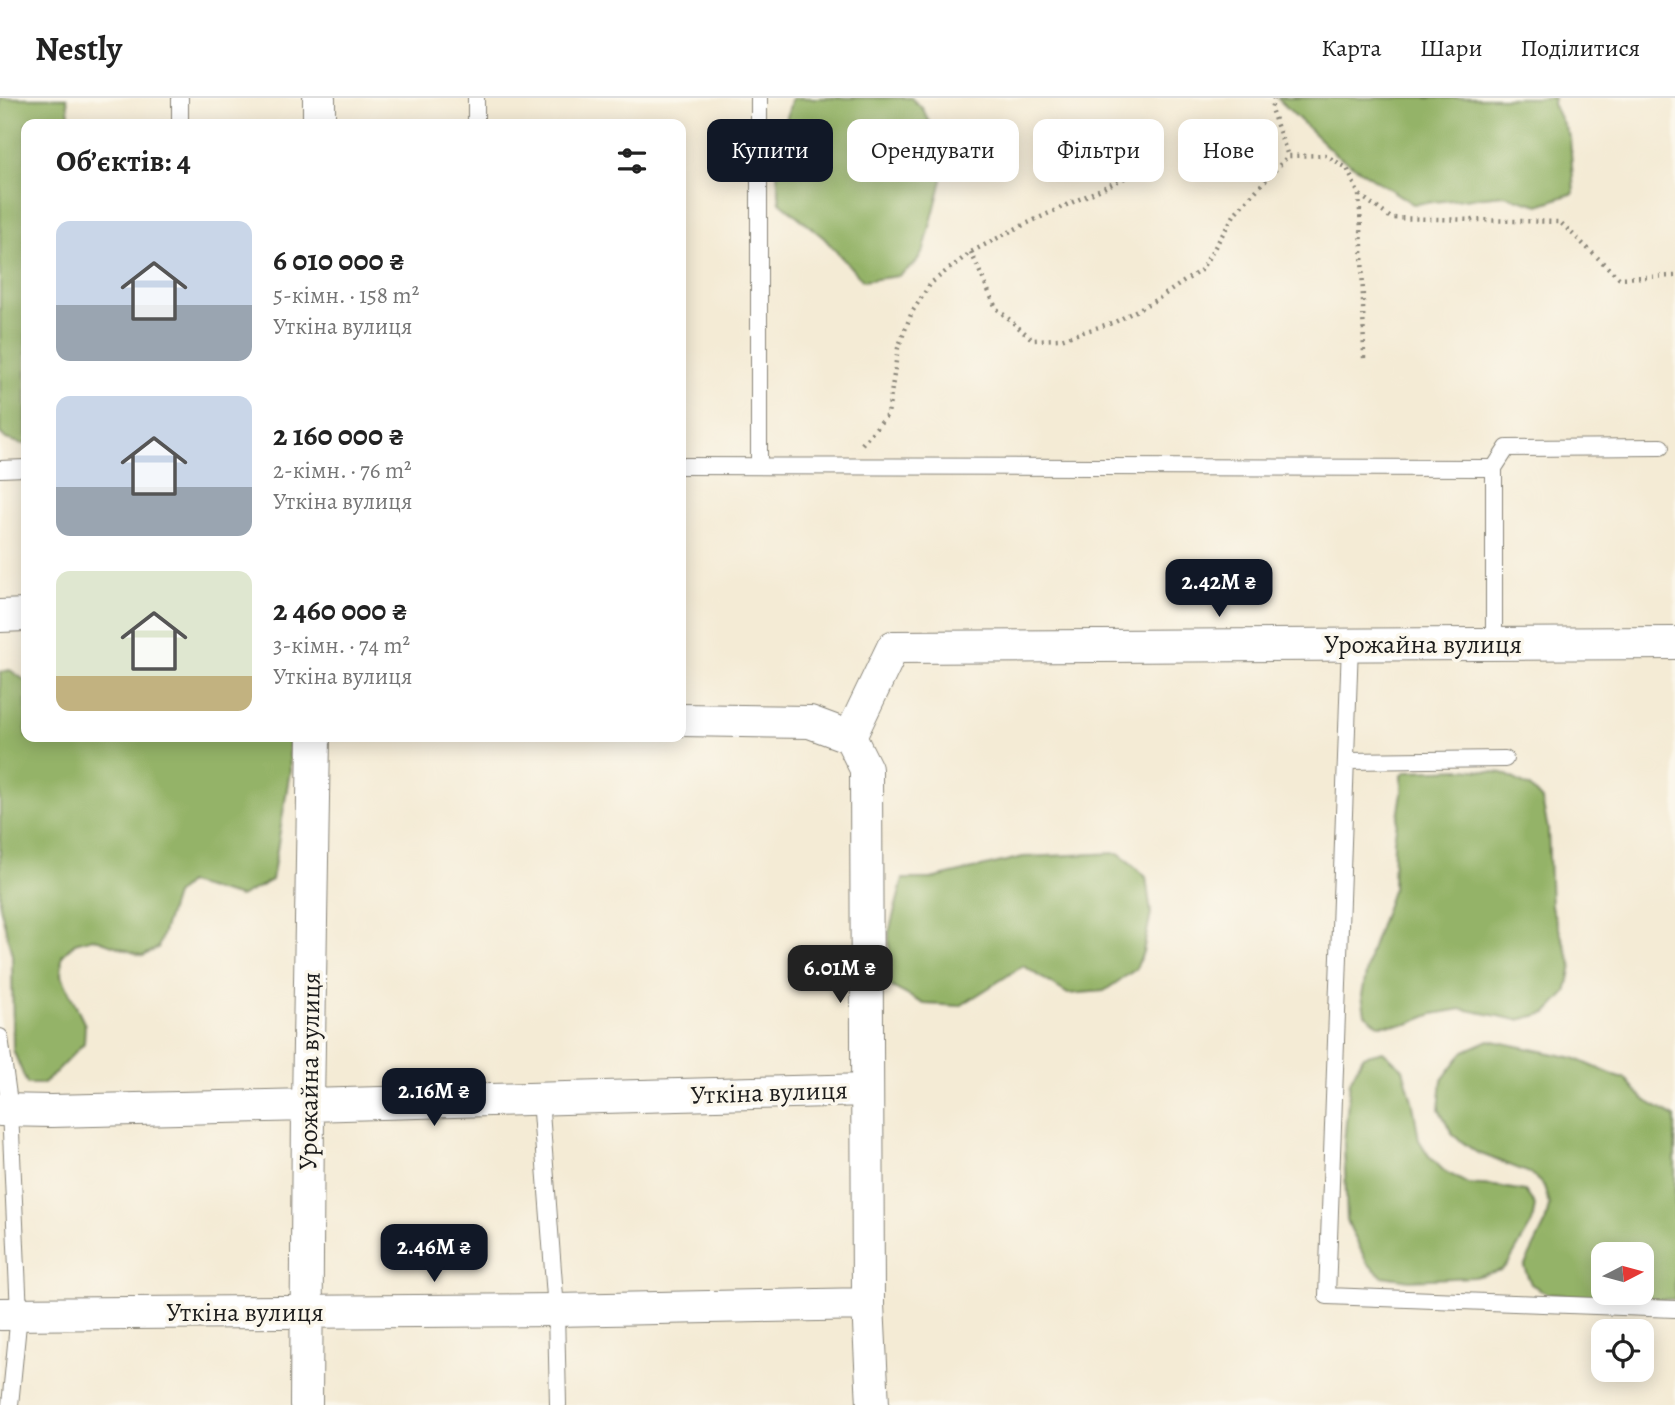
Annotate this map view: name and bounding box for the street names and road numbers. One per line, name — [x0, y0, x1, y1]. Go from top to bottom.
street label: Урожайна вулиця — [1324, 627, 1522, 662]
street label: Урожайна вулиця — [290, 972, 329, 1170]
street label: Уткiна вулиця — [690, 1072, 848, 1113]
street label: Уткiна вулиця — [166, 1295, 324, 1330]

